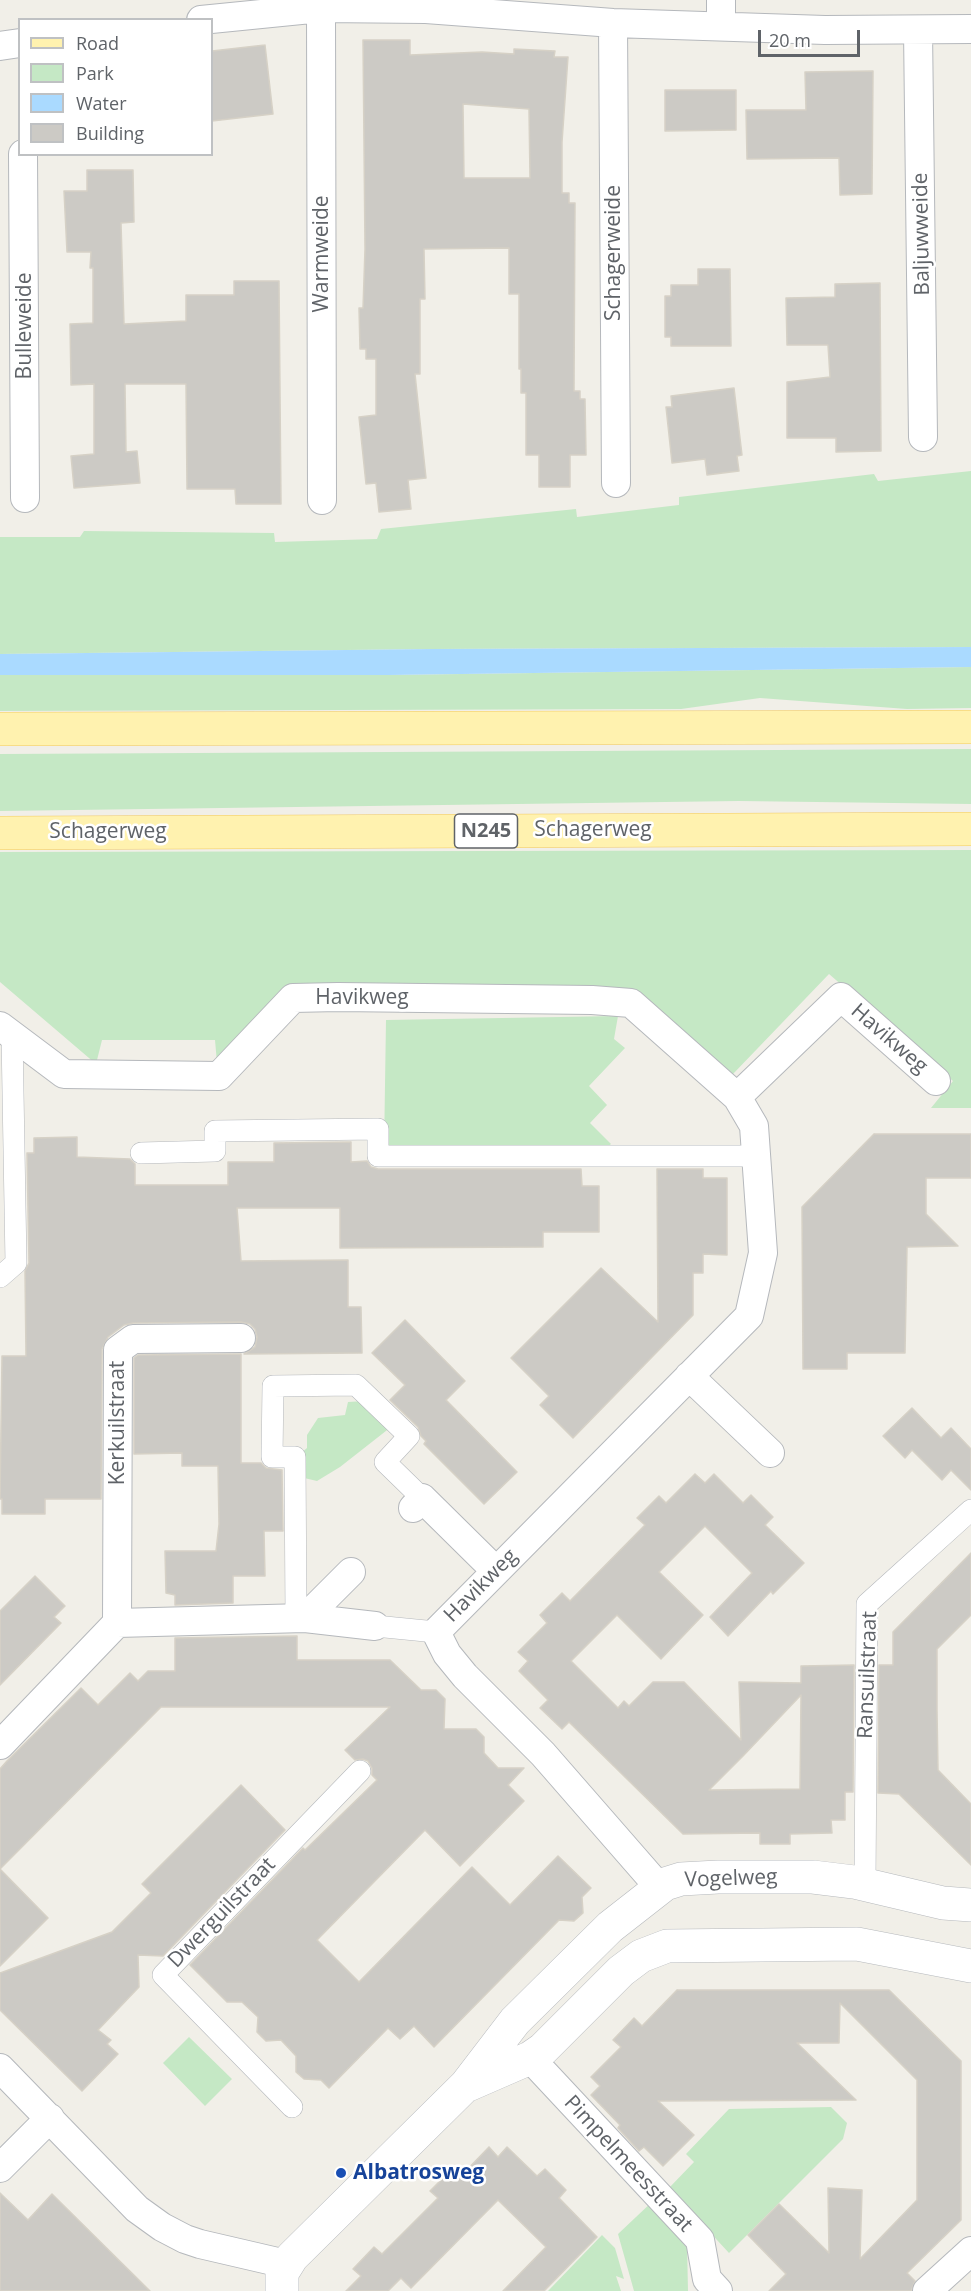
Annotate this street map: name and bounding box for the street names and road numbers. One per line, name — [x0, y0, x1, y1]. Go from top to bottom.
street label: Baljuwweide — [908, 172, 936, 296]
street label: Schagerweide — [601, 185, 627, 321]
street label: Warmweide — [309, 195, 335, 313]
street label: Bulleweide — [12, 273, 38, 379]
road number: N245 — [454, 814, 518, 848]
street label: Schagerweg — [534, 817, 652, 843]
street label: Schagerweg — [49, 819, 167, 845]
street label: Havikweg — [315, 985, 409, 1011]
street label: Havikweg — [845, 999, 933, 1079]
street label: Kerkuilstraat — [105, 1361, 131, 1485]
street label: Havikweg — [439, 1544, 523, 1628]
street label: Ransuilstraat — [853, 1611, 883, 1739]
street label: Dwerguilstraat — [163, 1853, 281, 1973]
street label: Vogelweg — [684, 1865, 778, 1893]
street label: Pimpelmeesstraat — [558, 2091, 698, 2237]

